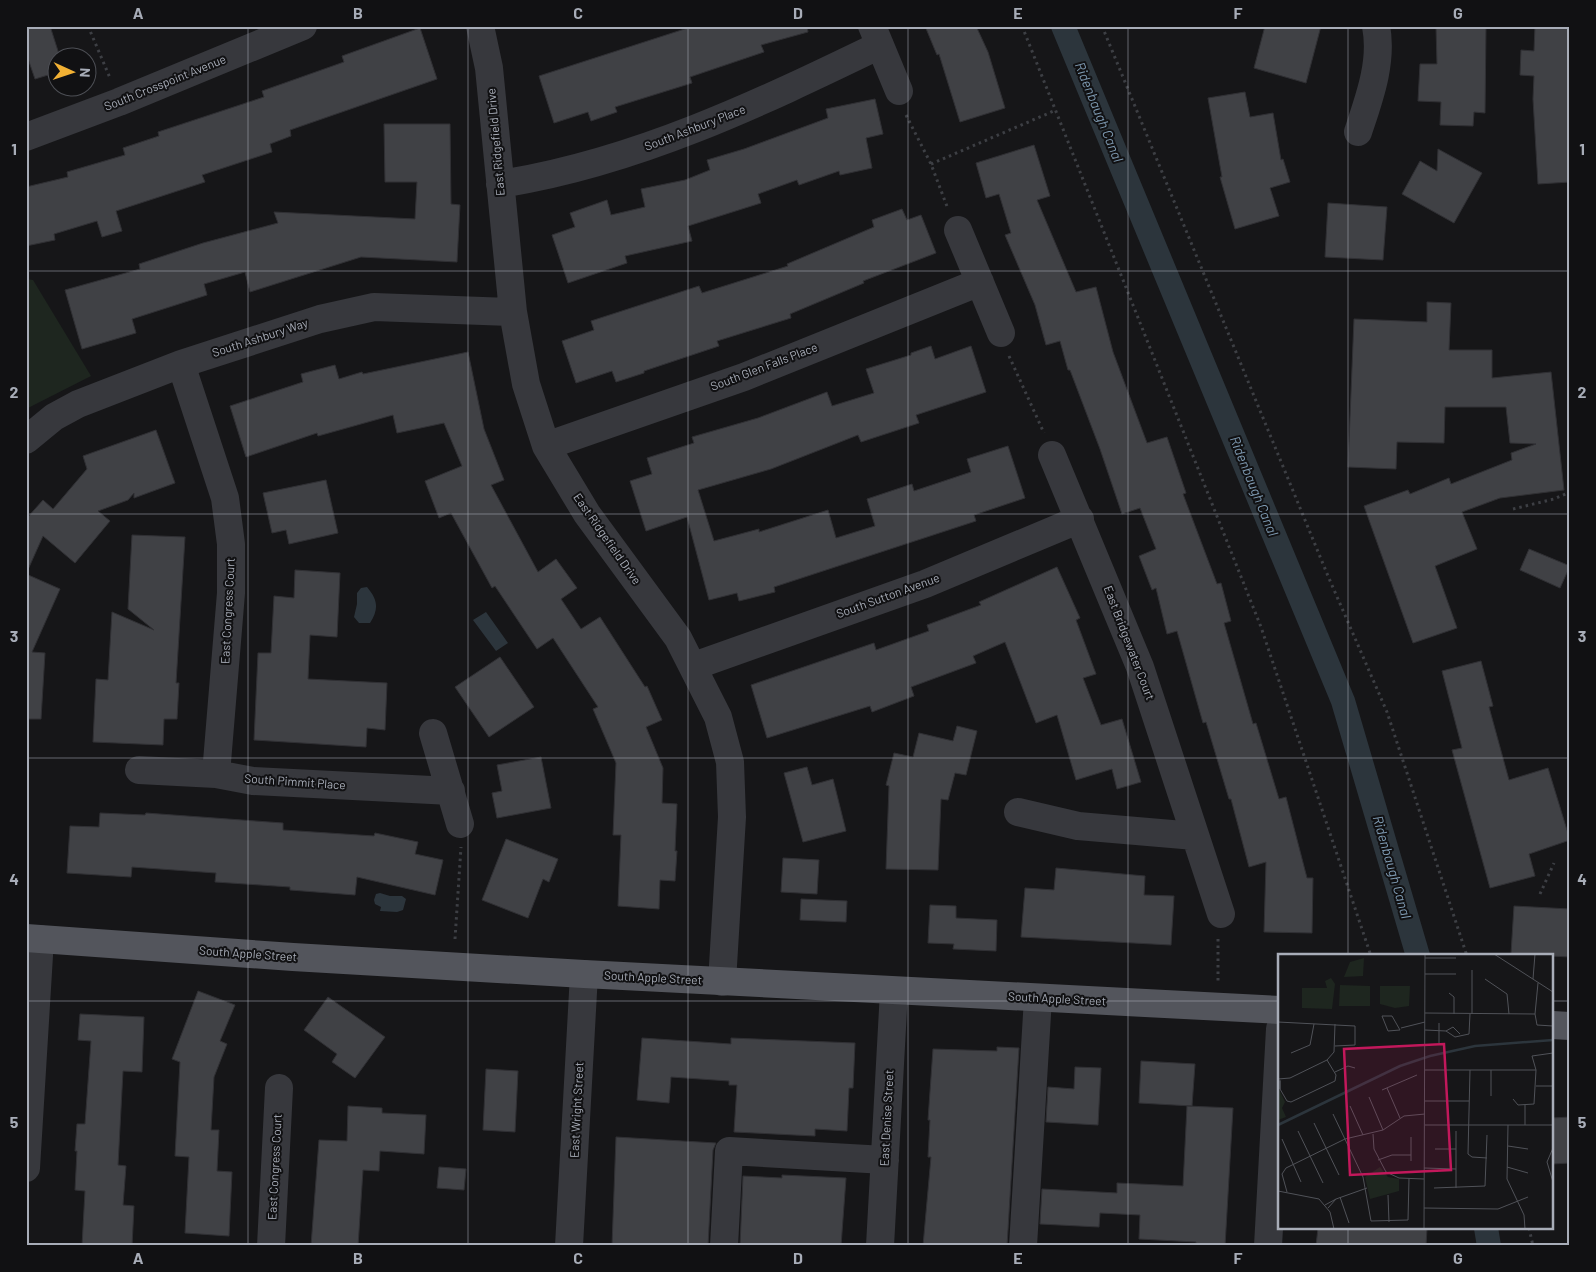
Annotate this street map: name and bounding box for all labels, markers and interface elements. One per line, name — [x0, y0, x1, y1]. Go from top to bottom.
text: A — [133, 3, 144, 22]
text: B — [353, 3, 363, 22]
text: C — [573, 3, 583, 22]
text: D — [793, 3, 803, 22]
text: E — [1013, 3, 1023, 22]
text: F — [1234, 3, 1243, 22]
text: G — [1453, 3, 1463, 22]
north arrow — [48, 48, 98, 98]
street label: South Crosspoint Avenue — [102, 51, 228, 113]
water label: Ridenbaugh Canal — [1072, 59, 1127, 164]
text: N — [77, 68, 94, 78]
street label: East Ridgefield Drive — [483, 88, 507, 196]
street label: South Ashbury Place — [642, 101, 747, 153]
text: 1 — [11, 139, 17, 158]
text: 1 — [1579, 139, 1585, 158]
street label: South Ashbury Way — [210, 315, 310, 359]
street label: South Glen Falls Place — [708, 339, 819, 393]
text: 2 — [10, 382, 19, 401]
text: 2 — [1578, 382, 1587, 401]
water label: Ridenbaugh Canal — [1227, 433, 1282, 538]
street label: East Ridgefield Drive — [571, 490, 644, 587]
street label: East Congress Court — [217, 558, 237, 664]
street label: South Sutton Avenue — [834, 570, 941, 620]
street label: East Bridgewater Court — [1102, 584, 1158, 702]
text: 3 — [10, 626, 18, 645]
text: 3 — [1578, 626, 1586, 645]
street label: South Pimmit Place — [244, 770, 346, 792]
water label: Ridenbaugh Canal — [1370, 813, 1415, 920]
text: 4 — [9, 869, 19, 888]
text: 4 — [1577, 869, 1587, 888]
street label: South Apple Street — [199, 943, 297, 963]
inset map — [1278, 954, 1554, 1230]
street label: South Apple Street — [604, 967, 702, 987]
street label: South Apple Street — [1008, 988, 1106, 1008]
street label: East Wright Street — [566, 1062, 586, 1158]
street label: East Denise Street — [876, 1069, 896, 1167]
text: 5 — [10, 1112, 19, 1131]
text: 5 — [1578, 1112, 1587, 1131]
street label: East Congress Court — [264, 1114, 284, 1220]
text: A — [133, 1248, 144, 1267]
text: B — [353, 1248, 363, 1267]
text: C — [573, 1248, 583, 1267]
text: D — [793, 1248, 803, 1267]
text: E — [1013, 1248, 1023, 1267]
text: F — [1234, 1248, 1243, 1267]
text: G — [1453, 1248, 1463, 1267]

